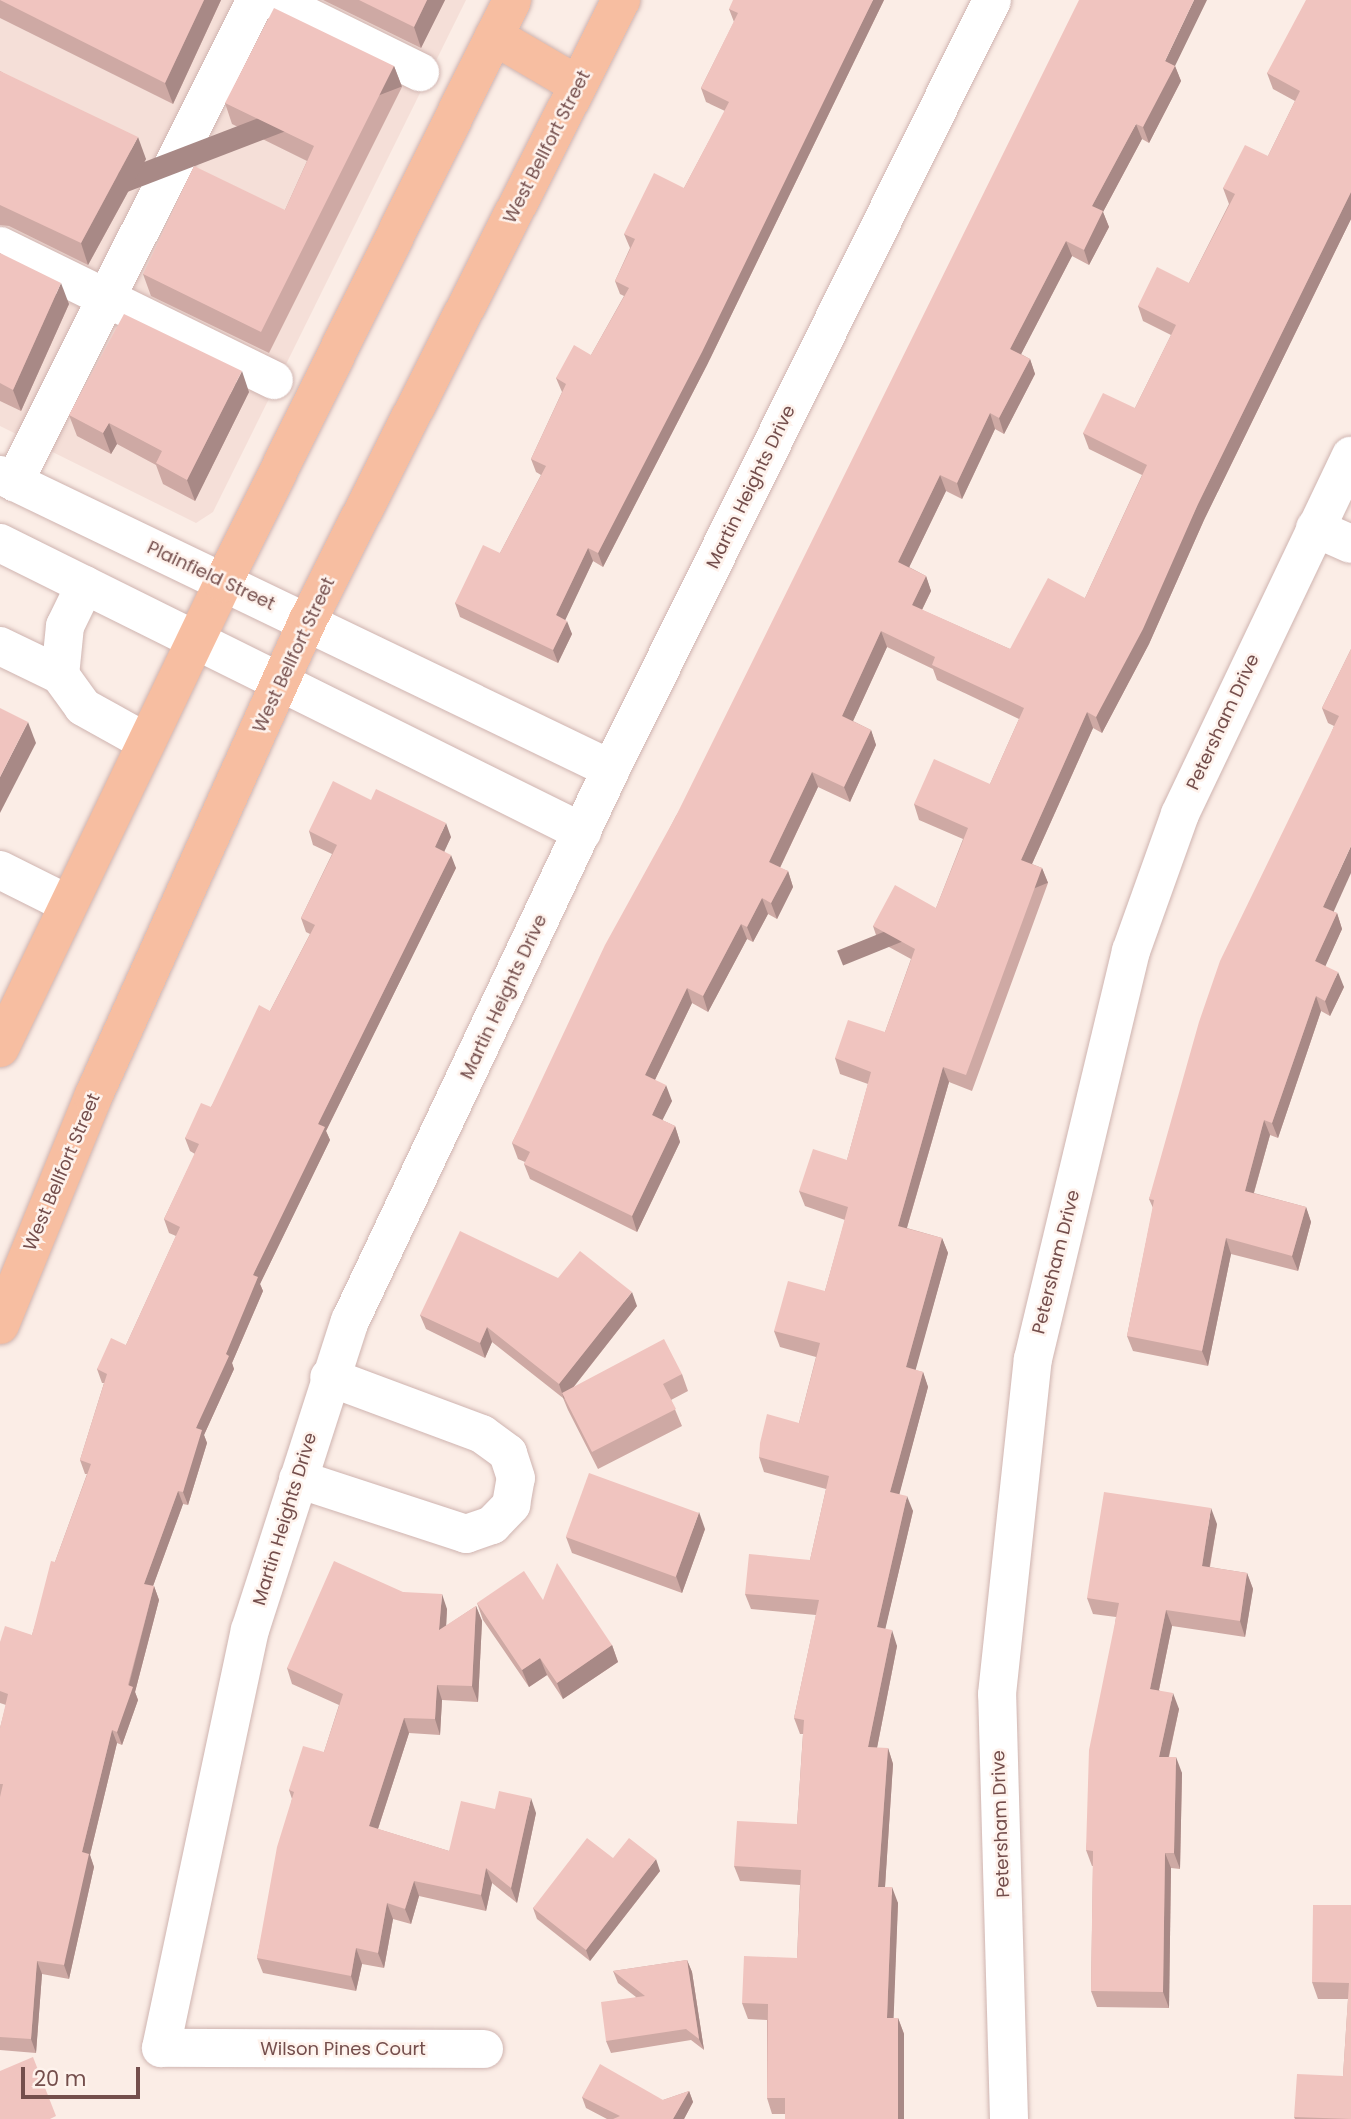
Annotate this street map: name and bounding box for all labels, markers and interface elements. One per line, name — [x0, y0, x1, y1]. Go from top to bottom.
street label: West Bellfort Street — [499, 67, 595, 227]
street label: Martin Heights Drive — [702, 402, 800, 572]
street label: Plainfield Street — [144, 537, 278, 615]
street label: West Bellfort Street — [249, 574, 339, 736]
street label: Petersham Drive — [1182, 651, 1264, 793]
street label: Martin Heights Drive — [456, 911, 552, 1083]
street label: West Bellfort Street — [19, 1090, 105, 1254]
street label: Petersham Drive — [1028, 1188, 1084, 1336]
street label: Martin Heights Drive — [248, 1430, 322, 1608]
street label: Petersham Drive — [988, 1750, 1014, 1898]
street label: Wilson Pines Court — [260, 2038, 426, 2060]
scale bar — [24, 2052, 144, 2096]
text: 20 m — [34, 2064, 87, 2093]

